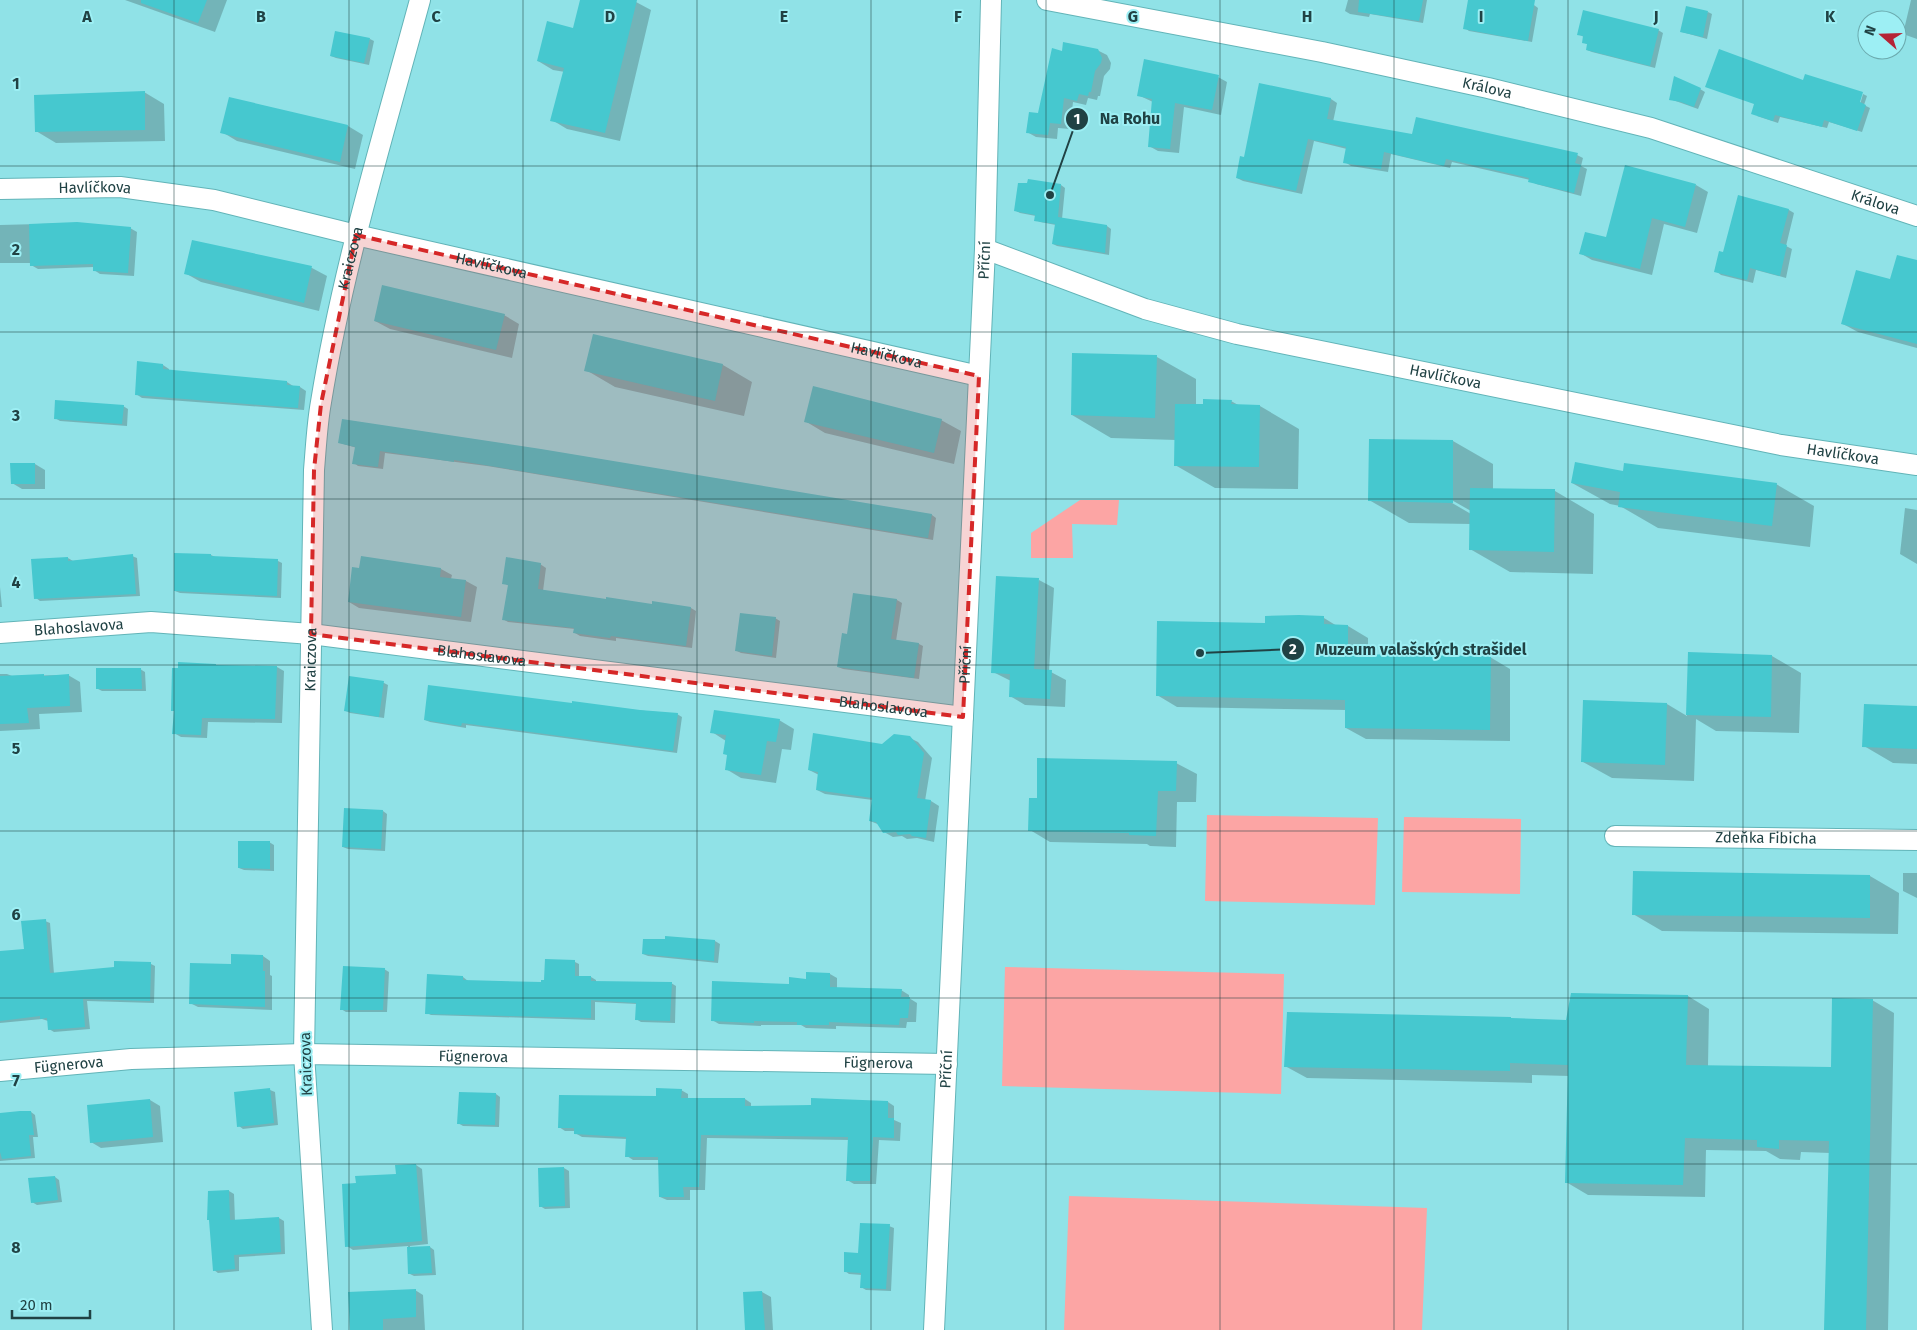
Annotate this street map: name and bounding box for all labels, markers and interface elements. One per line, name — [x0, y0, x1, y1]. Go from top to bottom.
text: A — [81, 7, 92, 26]
text: B — [256, 7, 266, 26]
text: C — [431, 7, 441, 26]
text: D — [605, 7, 615, 26]
text: E — [780, 7, 788, 26]
text: F — [954, 7, 962, 26]
text: G — [1128, 7, 1138, 26]
text: H — [1302, 7, 1312, 26]
text: I — [1479, 7, 1483, 26]
text: J — [1652, 7, 1659, 26]
text: K — [1825, 7, 1836, 26]
north arrow — [1857, 10, 1907, 60]
text: N — [1861, 23, 1880, 38]
text: 1 — [12, 74, 20, 93]
street label: Králova — [1461, 74, 1514, 103]
callout: Na Rohu — [1065, 103, 1170, 134]
text: Na Rohu — [1100, 109, 1160, 128]
text: 1 — [1074, 110, 1080, 128]
street label: Havlíčkova — [58, 178, 133, 197]
street label: Králova — [1849, 186, 1902, 219]
street label: Kraiczova — [334, 225, 367, 291]
text: 2 — [12, 240, 20, 259]
street label: Příční — [975, 241, 994, 280]
street label: Havlíčkova — [454, 249, 529, 282]
street label: Havlíčkova — [849, 338, 924, 372]
street label: Havlíčkova — [1408, 360, 1483, 393]
text: 3 — [11, 406, 20, 425]
street label: Havlíčkova — [1806, 440, 1880, 468]
text: 4 — [11, 573, 21, 592]
street label: Blahoslavova — [33, 615, 124, 639]
street label: Kraiczova — [301, 627, 320, 692]
callout: Muzeum valašských strašidel — [1280, 633, 1536, 664]
text: 2 — [1289, 640, 1297, 658]
text: Muzeum valašských strašidel — [1316, 640, 1527, 659]
street label: Blahoslavova — [436, 641, 527, 670]
street label: Příční — [955, 645, 975, 684]
street label: Blahoslavova — [838, 692, 929, 721]
text: 5 — [12, 739, 21, 758]
street label: Zdeňka Fibicha — [1715, 828, 1817, 848]
text: 6 — [11, 905, 21, 924]
street label: Kraiczova — [296, 1032, 316, 1096]
street label: Fügnerova — [438, 1047, 508, 1066]
street label: Příční — [936, 1050, 956, 1089]
street label: Fügnerova — [33, 1053, 104, 1077]
street label: Fügnerova — [843, 1053, 913, 1072]
text: 7 — [12, 1071, 20, 1090]
text: 8 — [11, 1238, 21, 1257]
scale bar — [12, 1288, 90, 1320]
text: 20 m — [20, 1296, 53, 1314]

